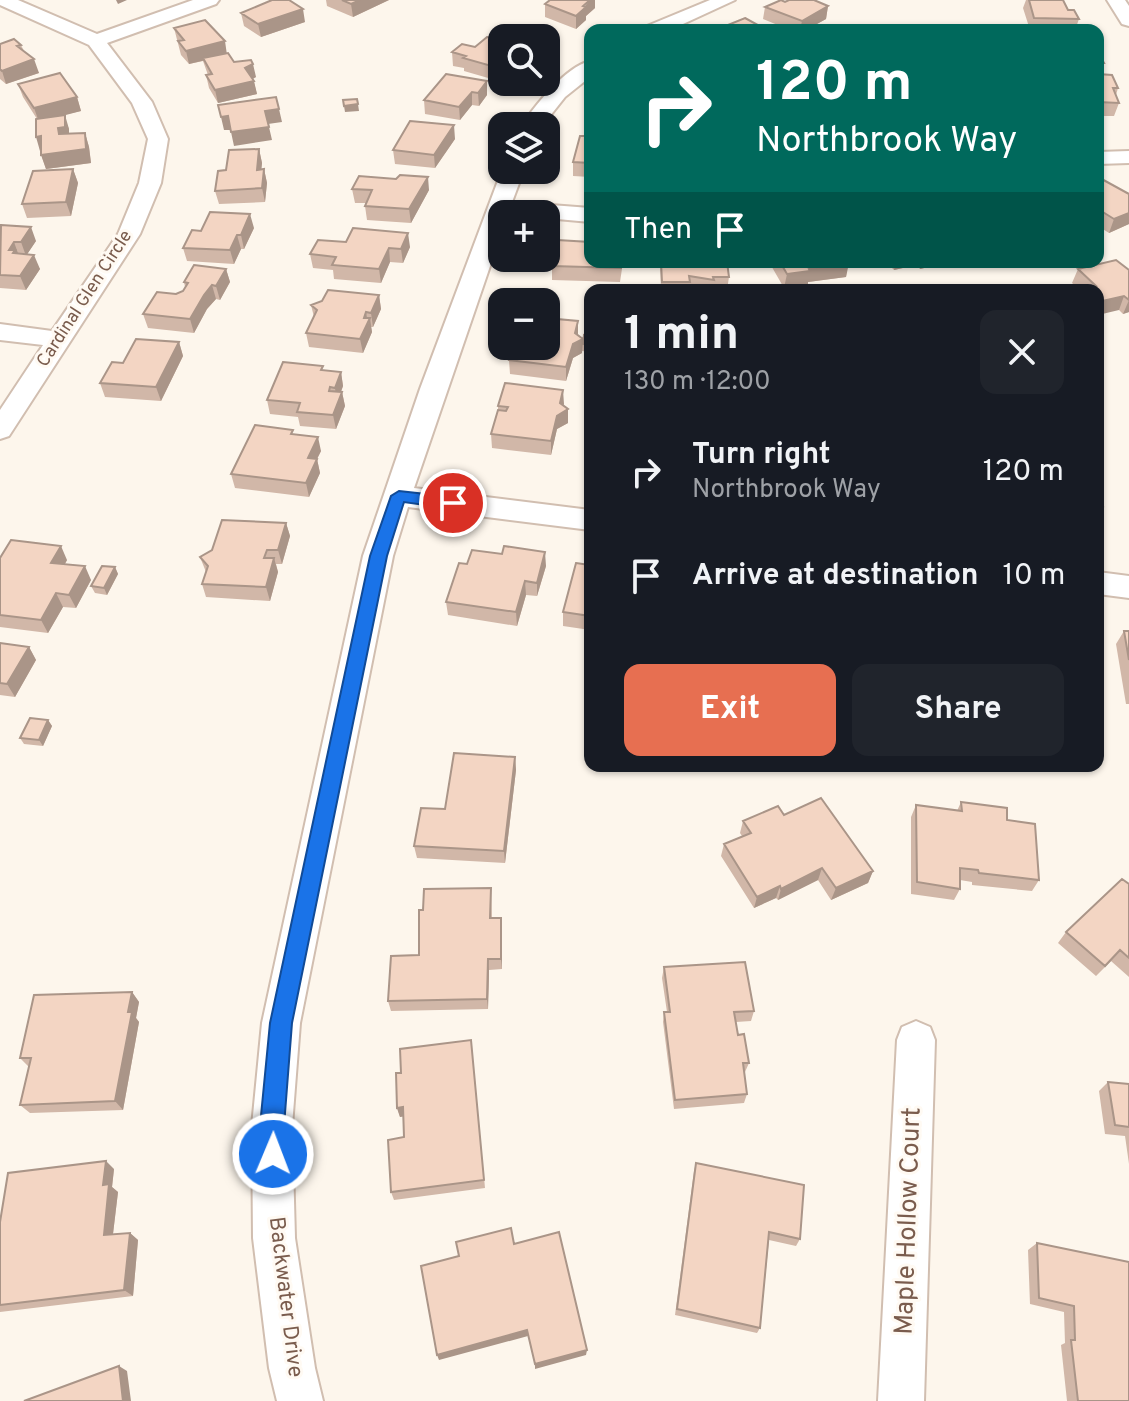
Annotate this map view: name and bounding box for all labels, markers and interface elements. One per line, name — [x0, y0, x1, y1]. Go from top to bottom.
map controls — [488, 24, 560, 360]
button: search — [488, 24, 560, 96]
text: 120 m — [756, 50, 913, 120]
icon: right — [624, 56, 728, 160]
button: layers — [488, 112, 560, 184]
text: Northbrook Way — [756, 119, 1017, 165]
button: + — [488, 200, 560, 272]
icon: arrive — [708, 208, 752, 252]
text: Then — [624, 212, 692, 249]
street label: Cardinal Glen Circle — [32, 226, 138, 372]
button: − — [488, 288, 560, 360]
text: 1 min — [624, 306, 739, 366]
button: close — [980, 310, 1064, 394]
text: 130 m · 12:00 — [624, 366, 771, 399]
text: Turn right — [692, 437, 830, 474]
icon: right — [624, 450, 668, 494]
text: 120 m — [983, 454, 1064, 491]
pin — [419, 469, 487, 537]
text: Northbrook Way — [692, 474, 881, 507]
icon: arrive — [431, 481, 475, 525]
icon: arrive — [624, 554, 668, 598]
text: Arrive at destination — [692, 558, 978, 595]
text: 10 m — [1002, 558, 1065, 595]
button: Exit — [624, 664, 836, 756]
button: Share — [852, 664, 1064, 756]
street label: Maple Hollow Court — [889, 1107, 929, 1335]
position arrow — [231, 1112, 315, 1196]
street label: Backwater Drive — [262, 1215, 308, 1379]

